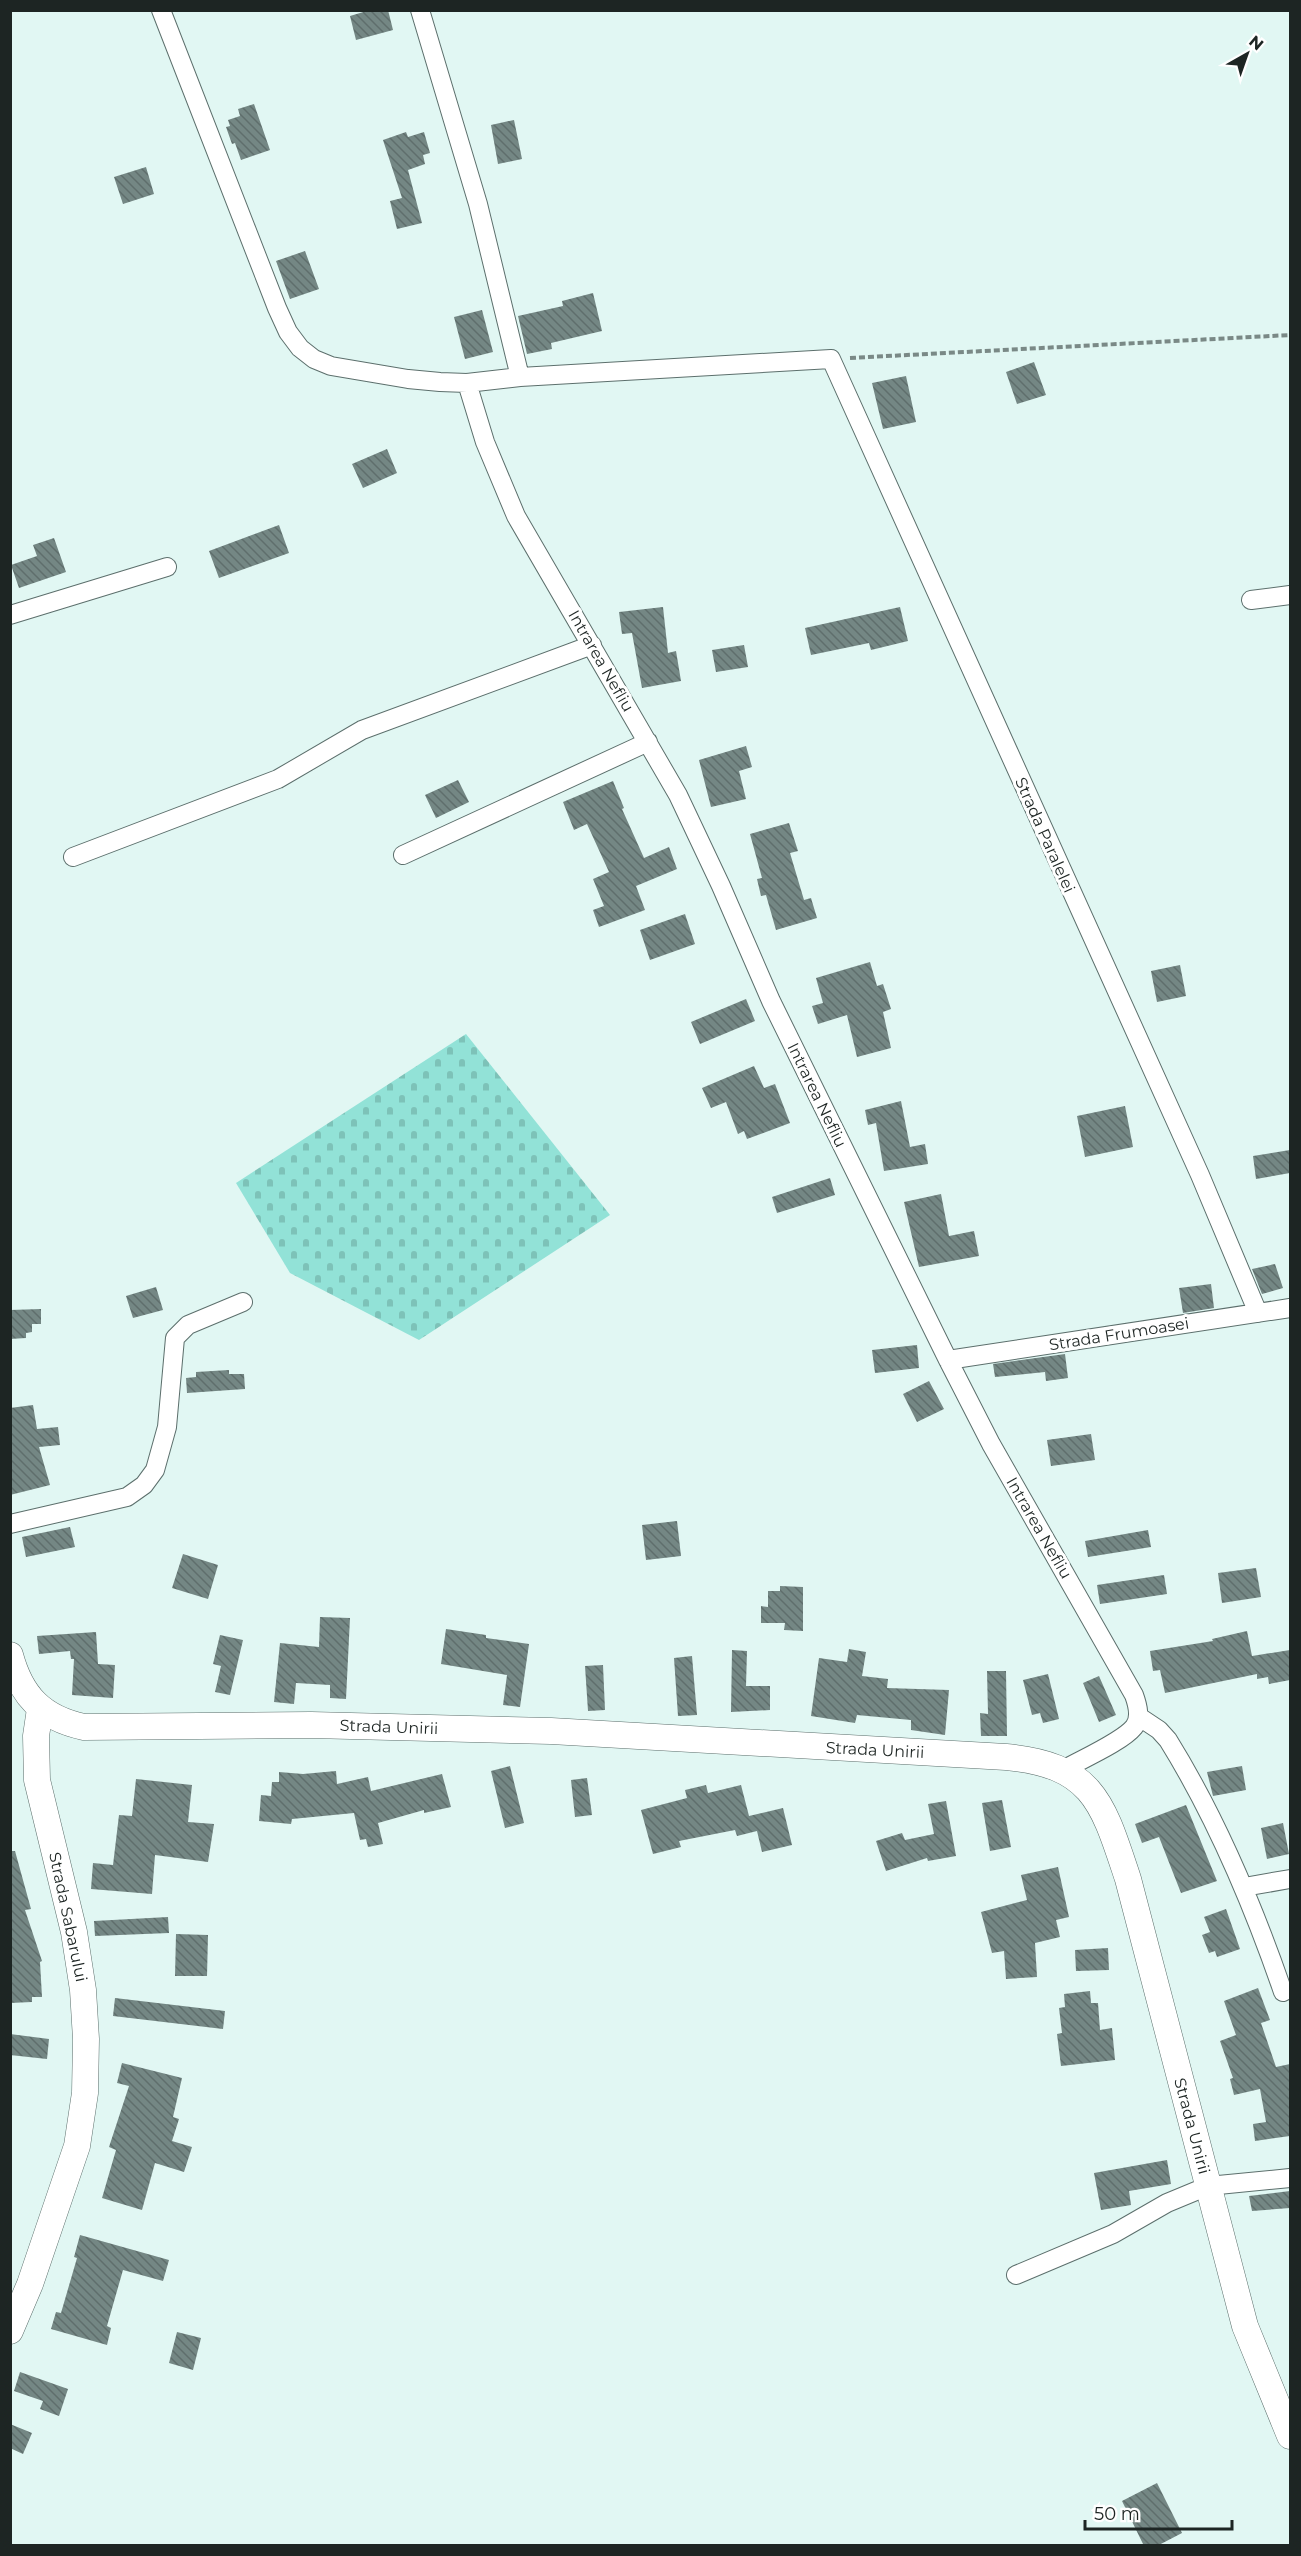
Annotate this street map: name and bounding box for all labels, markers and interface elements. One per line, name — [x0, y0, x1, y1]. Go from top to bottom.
north arrow — [1217, 24, 1277, 84]
text: N — [1245, 31, 1267, 54]
street label: Intrarea Nefliu — [564, 607, 638, 715]
street label: Strada Paralelei — [1011, 774, 1079, 896]
street label: Intrarea Nefliu — [783, 1040, 851, 1150]
street label: Strada Frumoasei — [1048, 1314, 1190, 1354]
street label: Intrarea Nefliu — [1002, 1474, 1076, 1582]
street label: Strada Unirii — [339, 1716, 439, 1738]
street label: Strada Unirii — [825, 1738, 925, 1762]
street label: Strada Sabarului — [45, 1850, 91, 1984]
street label: Strada Unirii — [1170, 2076, 1214, 2176]
scale bar — [1085, 2493, 1232, 2531]
text: 50 m — [1094, 2503, 1140, 2525]

